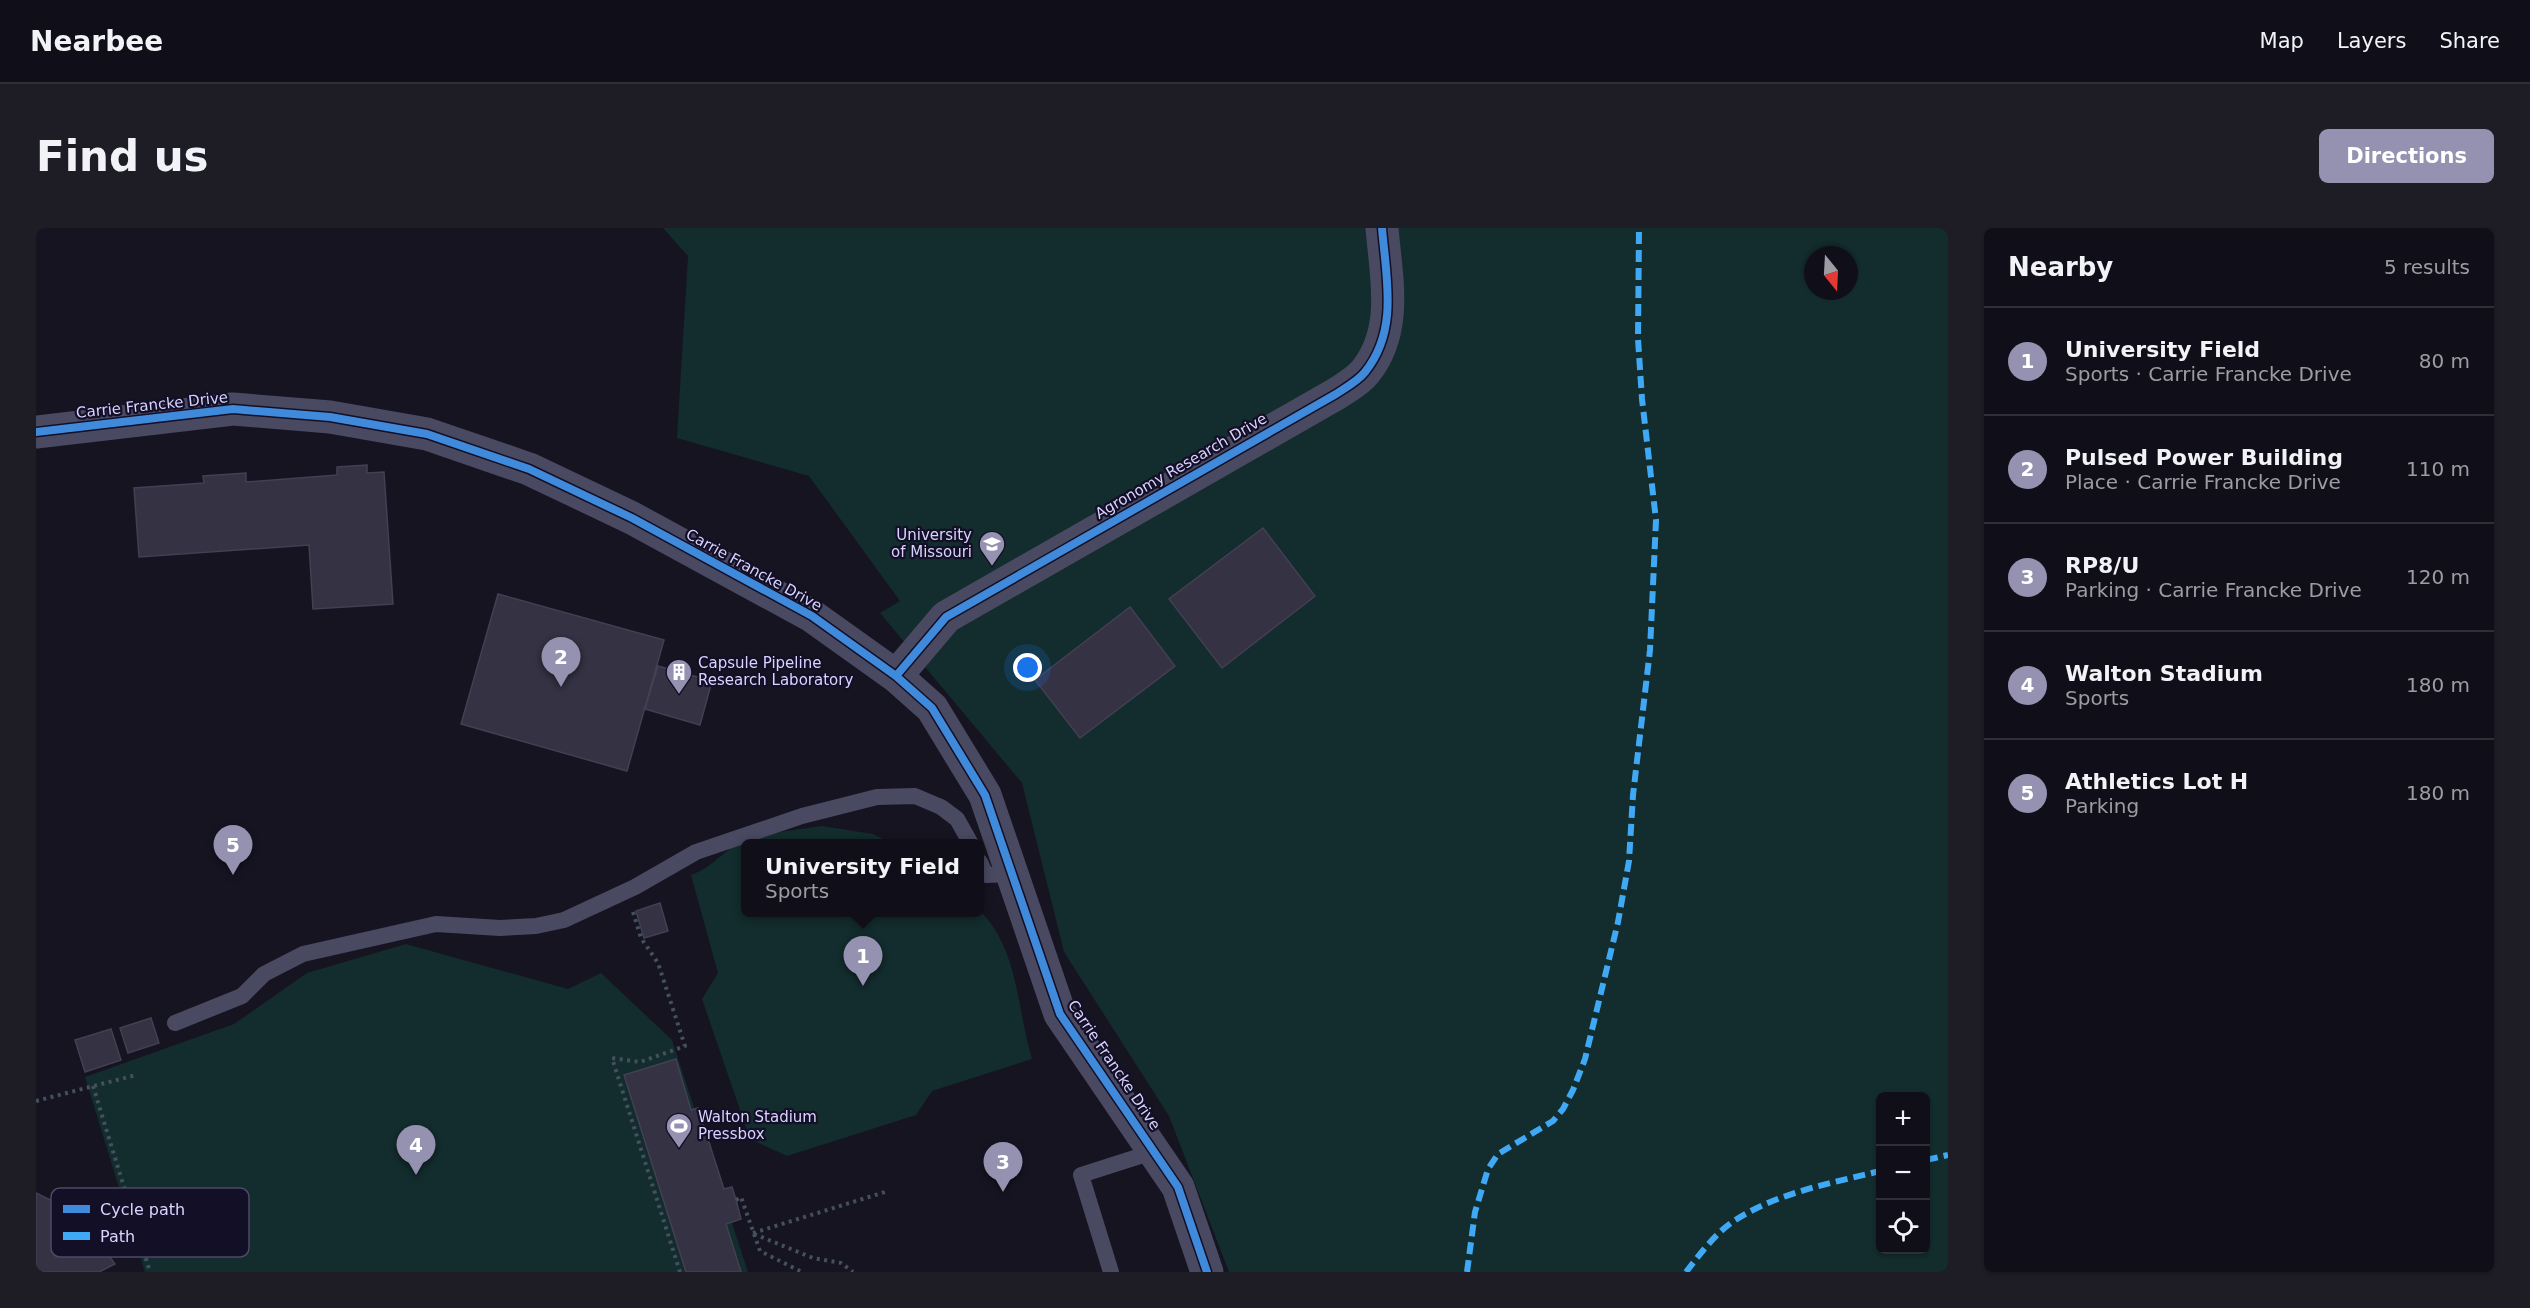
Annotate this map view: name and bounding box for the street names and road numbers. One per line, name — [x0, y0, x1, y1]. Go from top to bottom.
street label: Carrie Francke Drive — [75, 388, 229, 422]
street label: Agronomy Research Drive — [1092, 409, 1270, 523]
street label: Carrie Francke Drive — [683, 525, 825, 615]
street label: Carrie Francke Drive — [1064, 997, 1164, 1133]

